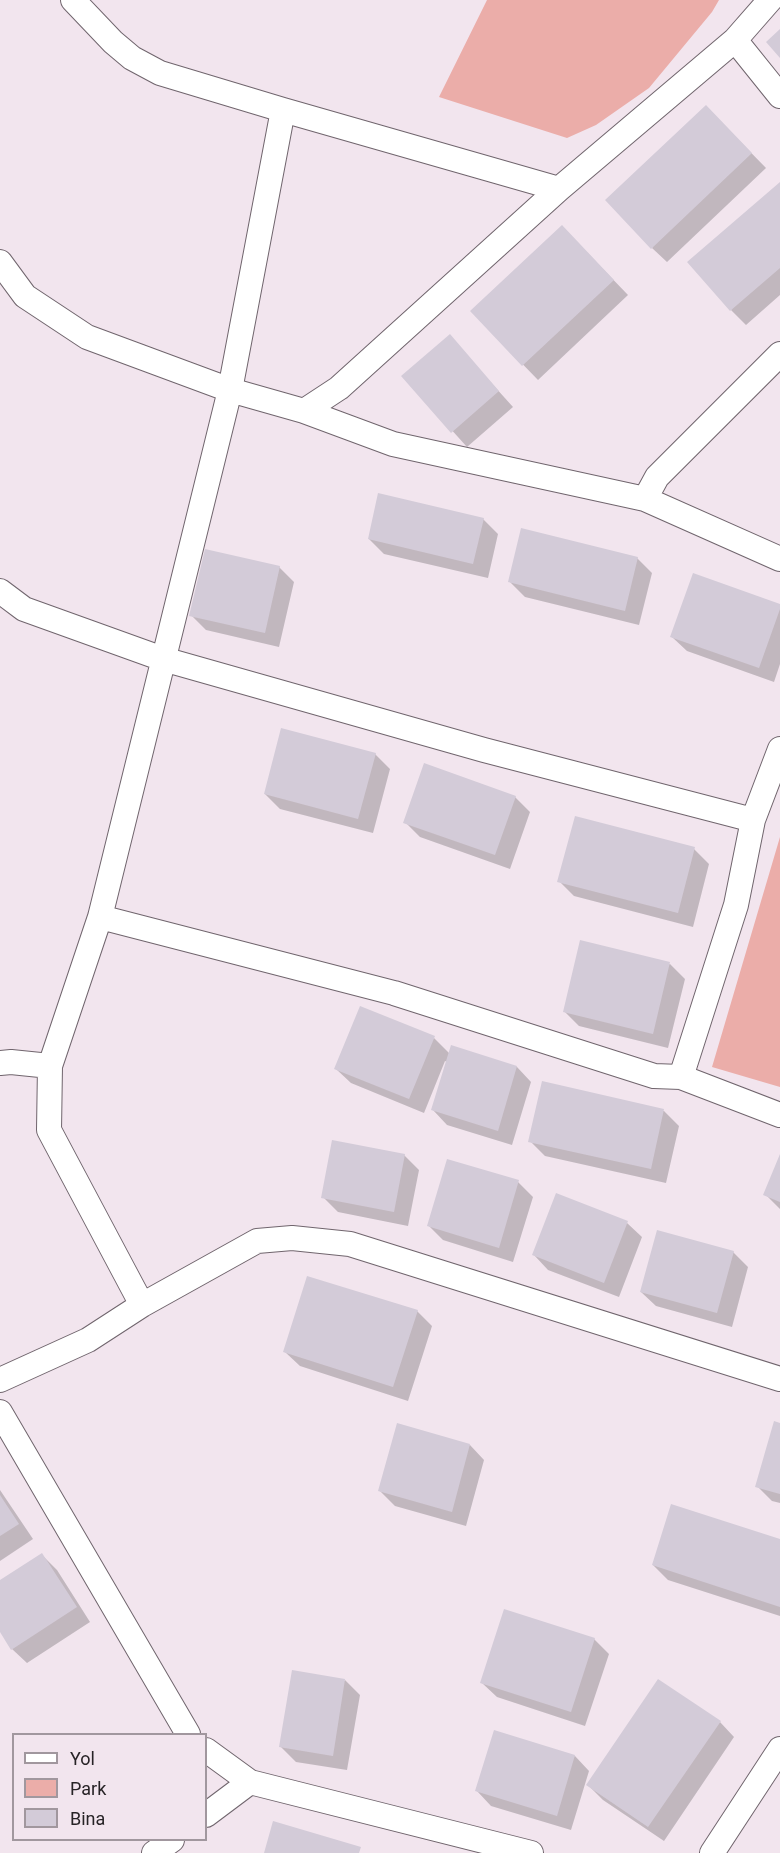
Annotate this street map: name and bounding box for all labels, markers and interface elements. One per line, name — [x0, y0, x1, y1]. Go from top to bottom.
legend — [12, 1733, 207, 1841]
text: Yol — [70, 1748, 95, 1769]
text: Park — [70, 1778, 106, 1799]
text: Bina — [70, 1808, 105, 1829]

